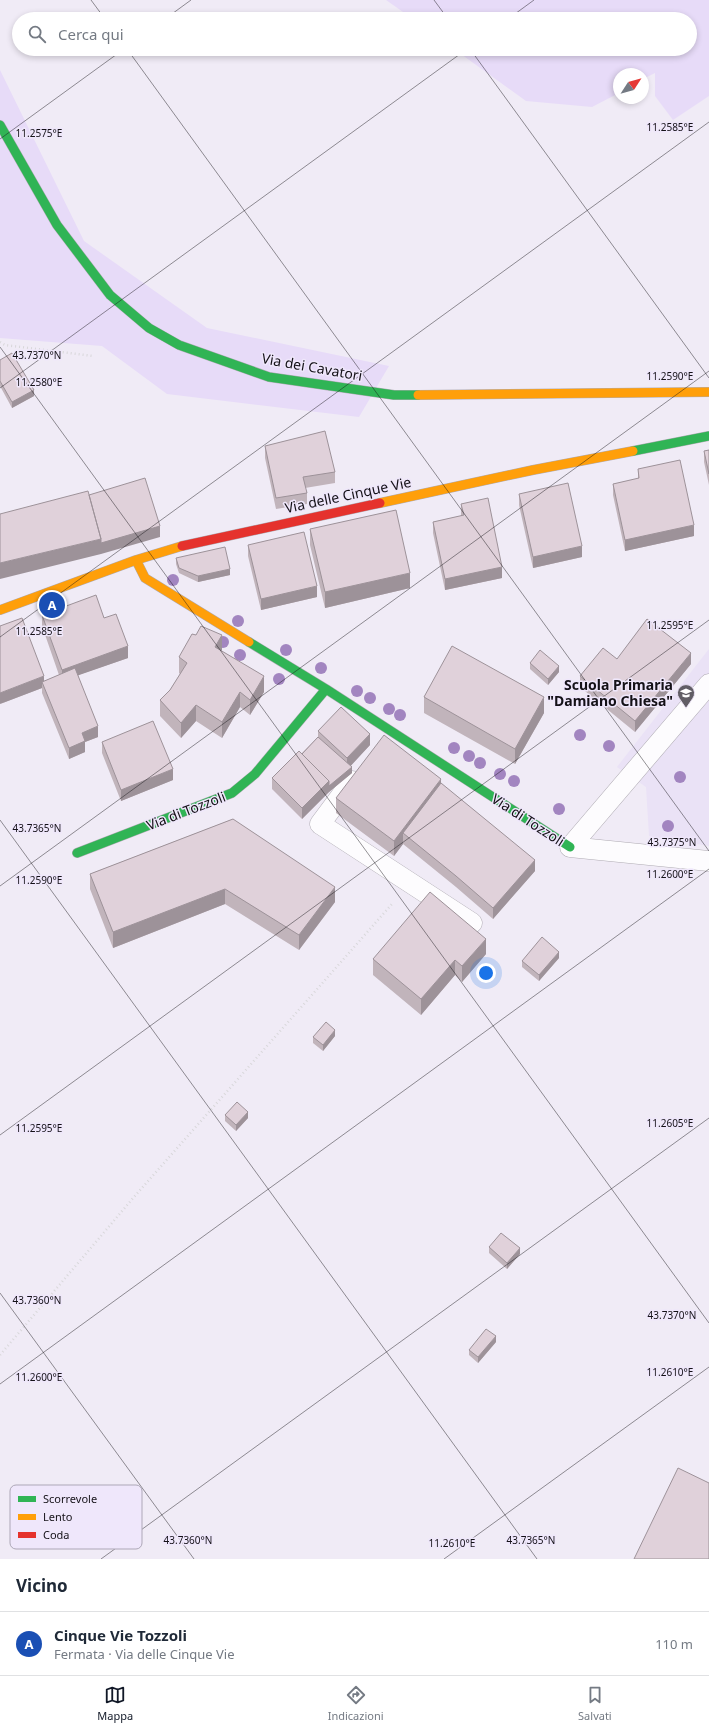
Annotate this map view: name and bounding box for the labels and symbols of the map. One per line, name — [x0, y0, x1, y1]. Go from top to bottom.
north arrow — [613, 68, 649, 104]
text: 11.2585°E — [647, 120, 693, 134]
text: 11.2575°E — [16, 126, 62, 140]
text: 43.7370°N — [13, 348, 61, 362]
street label: Via dei Cavatori — [260, 348, 364, 385]
text: 11.2590°E — [647, 369, 693, 383]
text: 11.2580°E — [16, 375, 62, 389]
street label: Via delle Cinque Vie — [283, 472, 413, 517]
pin: A — [39, 590, 65, 620]
text: 11.2595°E — [647, 618, 693, 632]
text: 11.2585°E — [16, 624, 62, 638]
place label: Scuola Primaria "Damiano Chiesa" — [547, 675, 673, 710]
school or university icon: Scuola Primaria "Damiano Chiesa" — [676, 683, 696, 708]
street label: Via di Tozzoli — [144, 787, 228, 834]
street label: Via di Tozzoli — [488, 789, 568, 850]
text: 43.7365°N — [13, 821, 61, 835]
text: 43.7375°N — [648, 835, 696, 849]
text: 11.2600°E — [647, 867, 693, 881]
text: 11.2590°E — [16, 873, 62, 887]
your location — [476, 963, 496, 983]
text: 11.2605°E — [647, 1116, 693, 1130]
text: 11.2595°E — [16, 1121, 62, 1135]
text: 43.7360°N — [13, 1293, 61, 1307]
text: 43.7370°N — [648, 1308, 696, 1322]
text: 11.2610°E — [647, 1365, 693, 1379]
text: 11.2600°E — [16, 1370, 62, 1384]
legend — [10, 1485, 142, 1549]
text: Scorrevole — [43, 1491, 97, 1506]
text: Lento — [43, 1509, 73, 1524]
text: Coda — [43, 1527, 70, 1542]
text: 43.7360°N — [164, 1533, 212, 1547]
text: 43.7365°N — [507, 1533, 555, 1547]
text: 11.2610°E — [429, 1536, 475, 1550]

